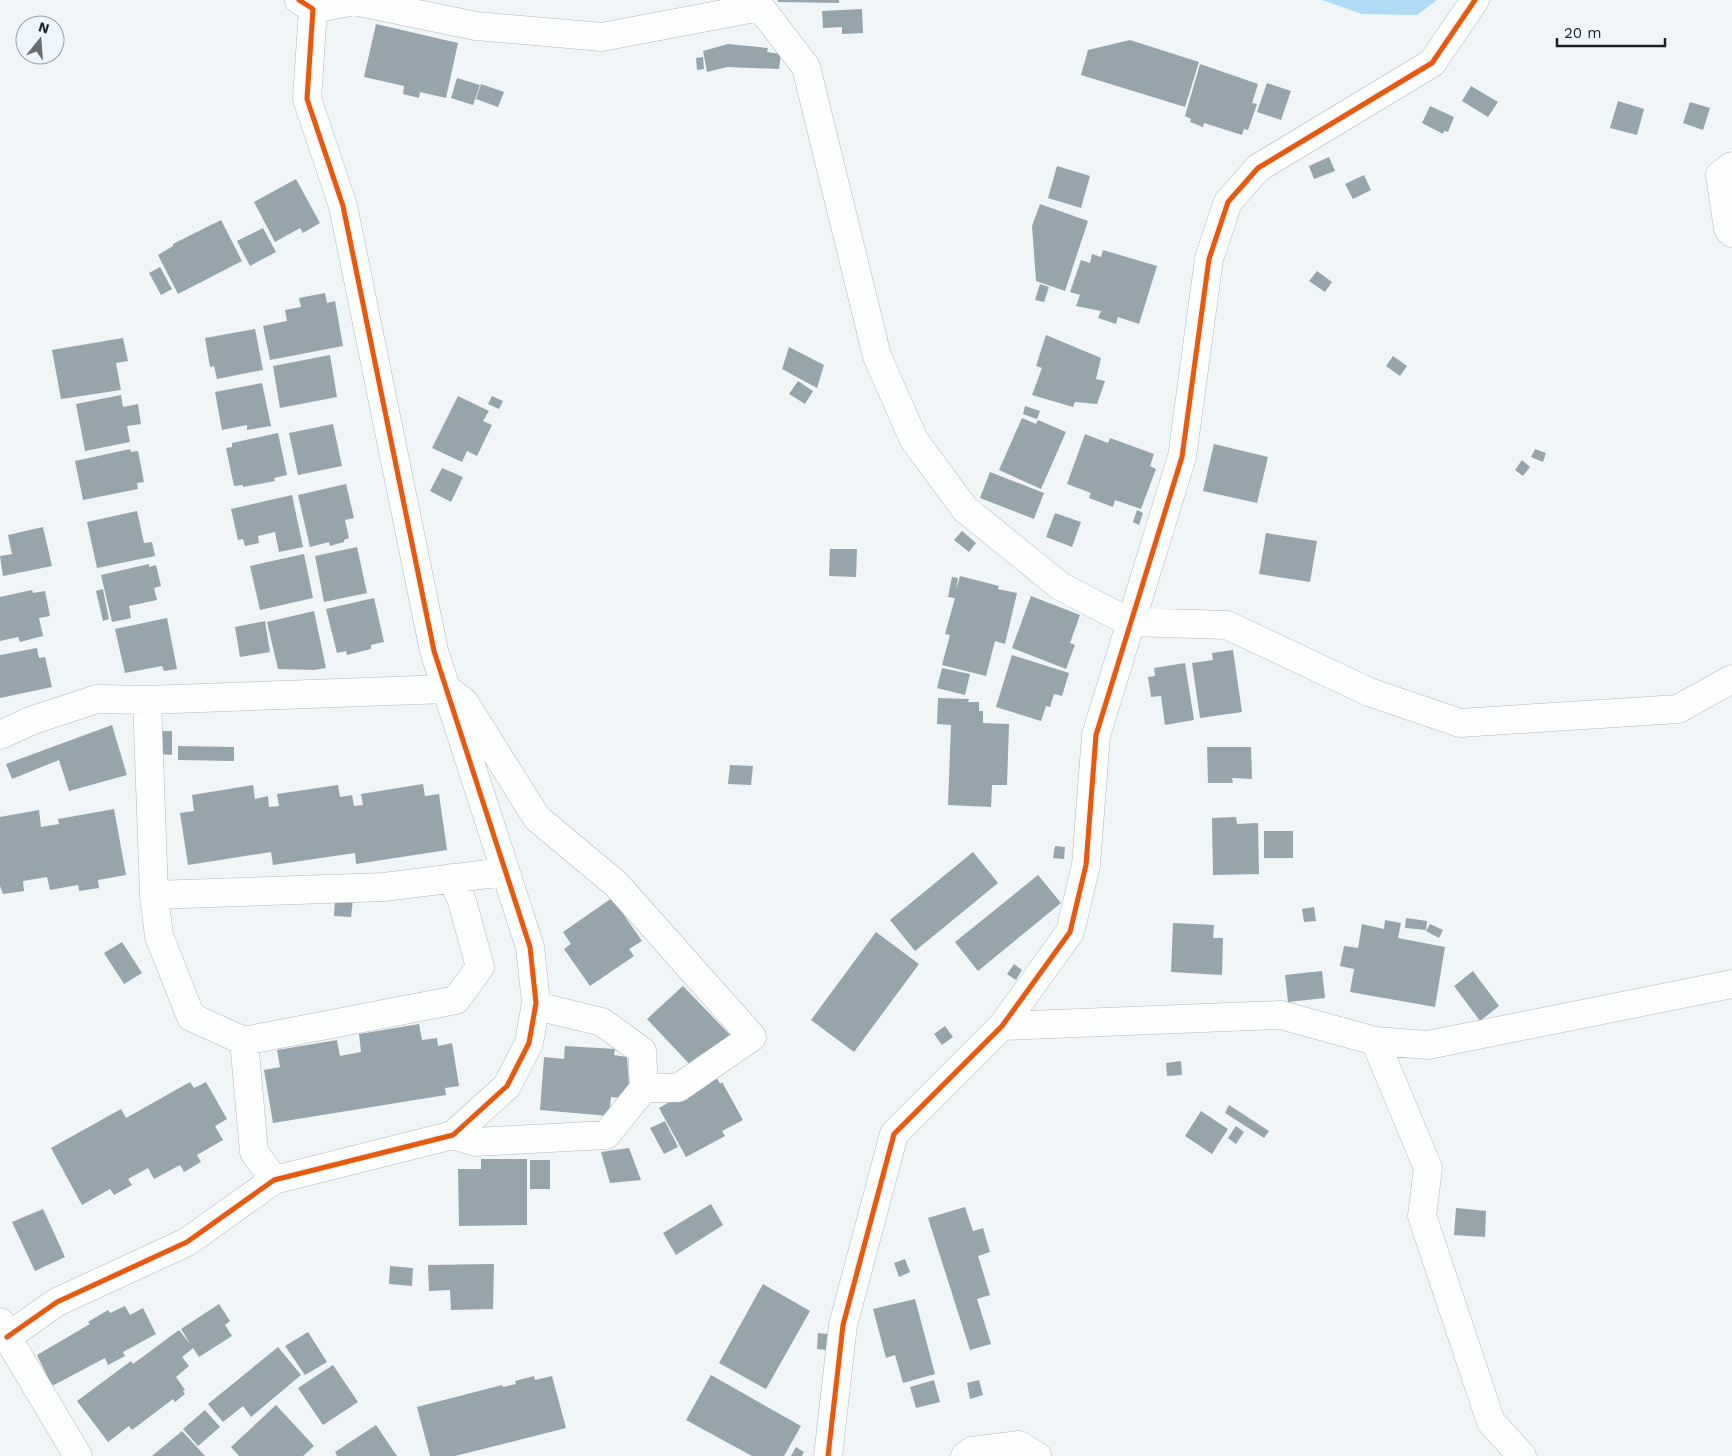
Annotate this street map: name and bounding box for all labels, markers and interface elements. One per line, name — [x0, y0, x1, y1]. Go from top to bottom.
north arrow — [15, 15, 65, 65]
scale bar — [1557, 15, 1664, 47]
text: N — [37, 18, 51, 37]
text: 20 m — [1564, 24, 1602, 42]

